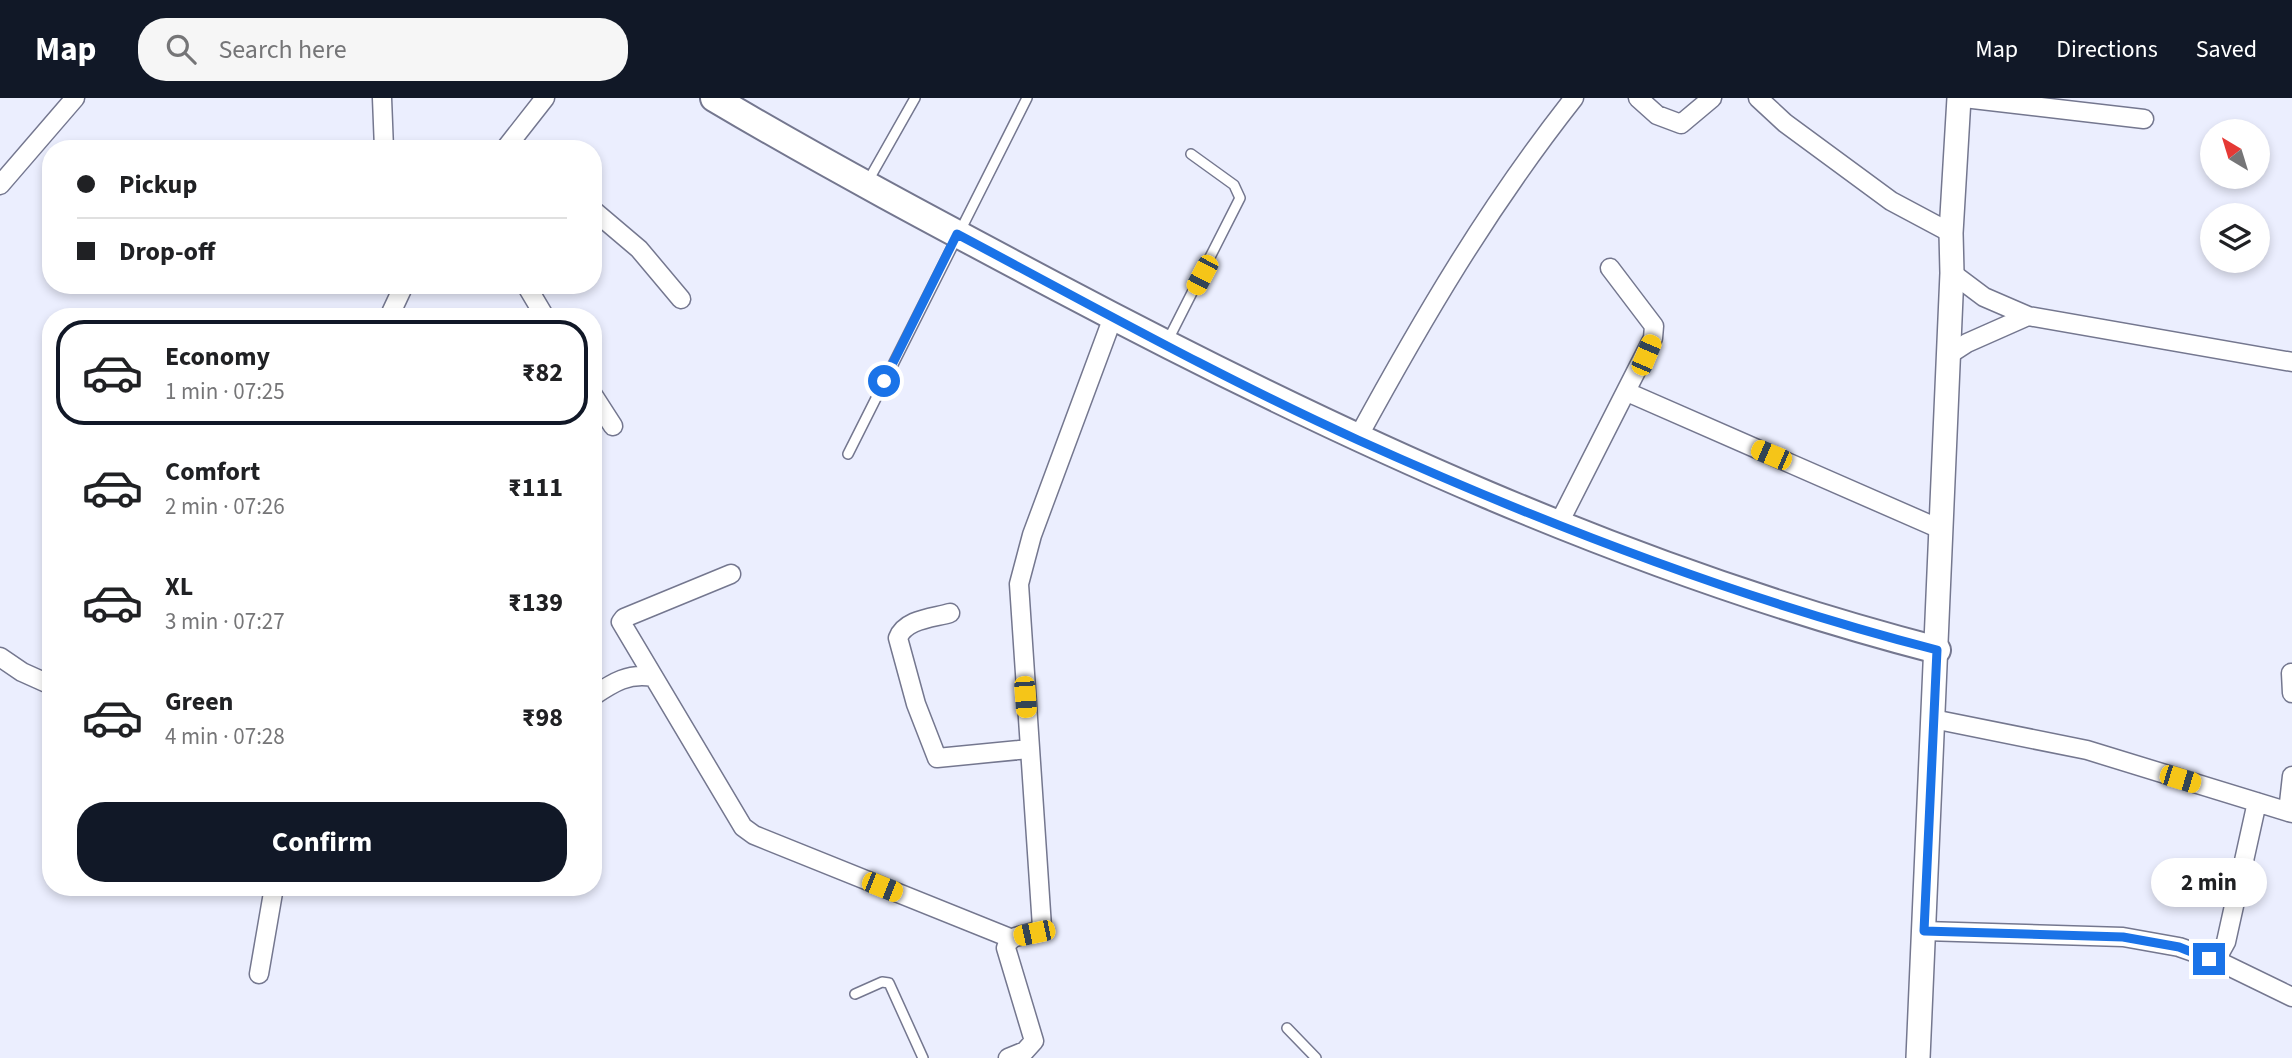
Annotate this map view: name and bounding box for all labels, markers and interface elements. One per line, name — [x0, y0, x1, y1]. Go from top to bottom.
search box — [138, 18, 628, 81]
text: Map — [35, 26, 96, 73]
icon: search — [162, 30, 200, 68]
text: Search here — [218, 31, 347, 68]
text: Map — [1975, 32, 2018, 67]
text: Directions — [2056, 32, 2158, 67]
text: Saved — [2196, 32, 2257, 67]
north arrow — [2200, 119, 2270, 189]
map controls — [2200, 119, 2270, 273]
text: Pickup — [119, 166, 197, 203]
button: layers — [2200, 203, 2270, 273]
text: Drop-off — [119, 233, 215, 270]
car — [1183, 252, 1222, 298]
car — [1629, 332, 1664, 378]
text: Economy — [165, 338, 270, 375]
icon: car — [81, 341, 144, 404]
text: ₹82 — [522, 354, 563, 391]
route start — [868, 365, 900, 397]
text: 1 min · 07:25 — [165, 375, 285, 408]
car — [1748, 437, 1795, 473]
text: Comfort — [165, 453, 260, 490]
icon: car — [81, 456, 144, 519]
text: ₹111 — [508, 469, 563, 506]
text: 2 min · 07:26 — [165, 490, 285, 523]
text: XL — [165, 568, 193, 605]
icon: car — [81, 571, 144, 634]
text: ₹139 — [508, 584, 563, 621]
text: 3 min · 07:27 — [165, 605, 285, 638]
car — [1014, 675, 1037, 719]
text: Green — [165, 683, 233, 720]
icon: car — [81, 686, 144, 749]
text: ₹98 — [522, 699, 563, 736]
text: 4 min · 07:28 — [165, 720, 285, 753]
car — [2157, 763, 2204, 795]
button: Confirm — [77, 802, 567, 882]
callout: 2 min — [2151, 858, 2267, 906]
text: 2 min — [2181, 866, 2237, 899]
car — [859, 869, 906, 905]
car — [1012, 918, 1057, 948]
route end — [2193, 943, 2225, 975]

